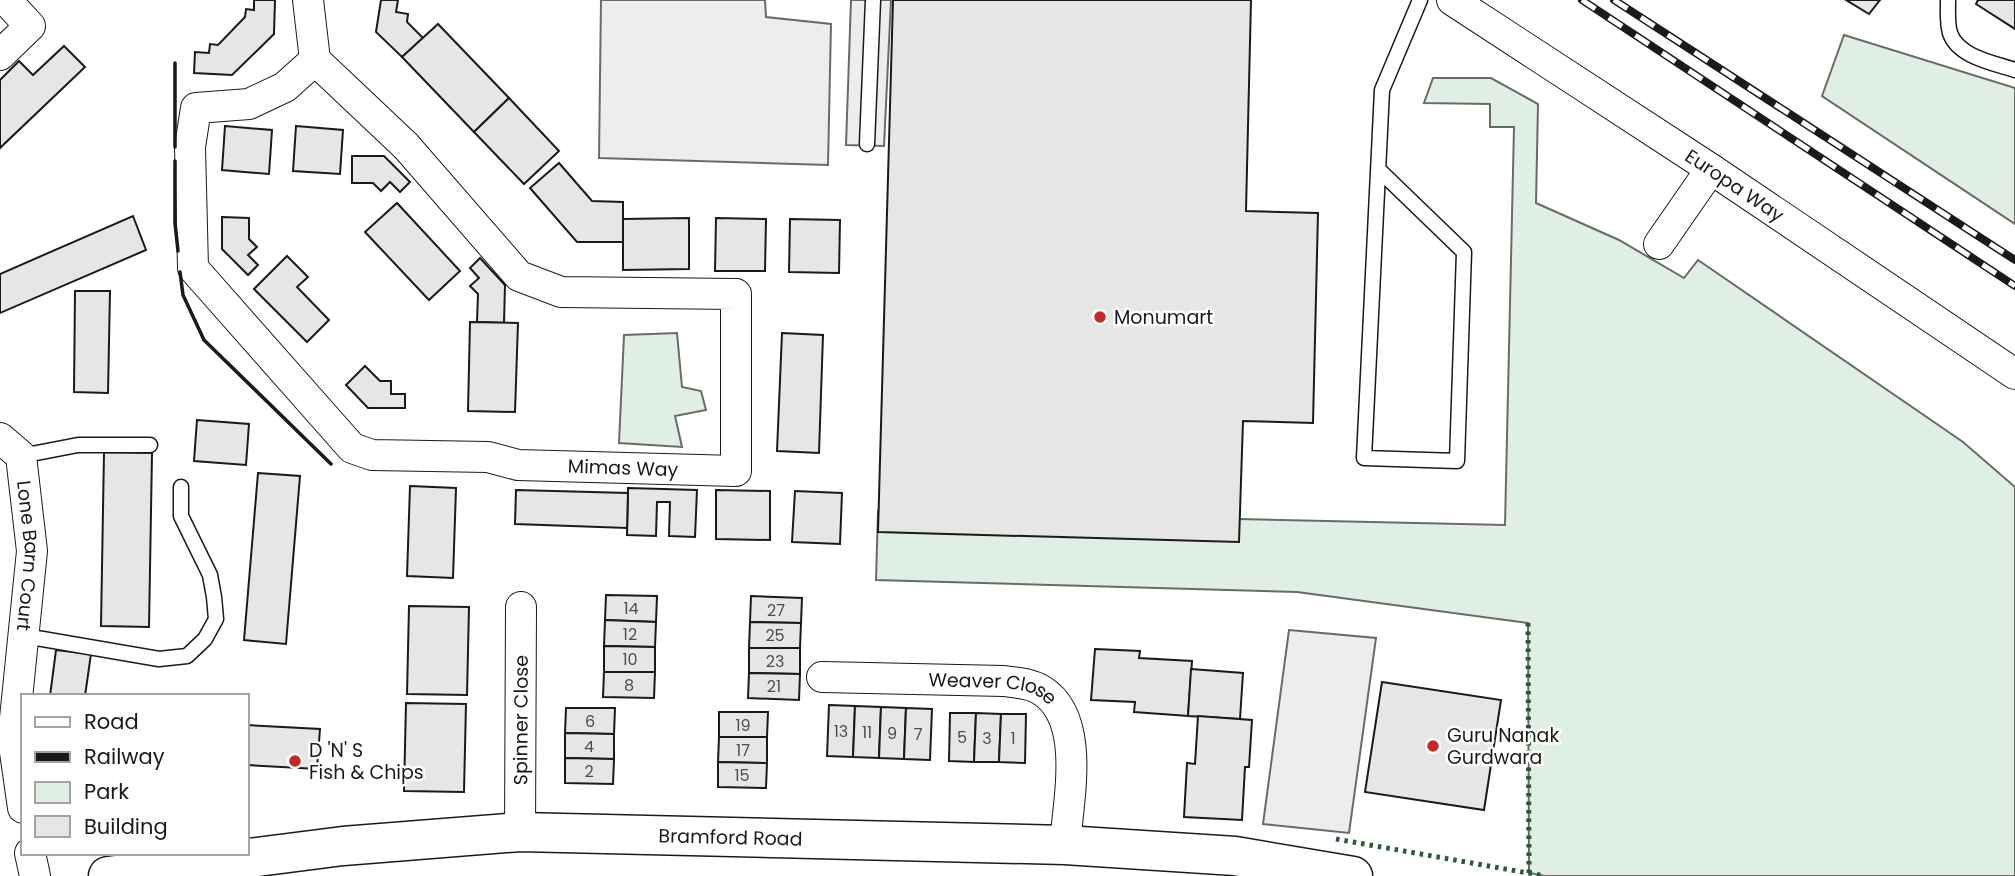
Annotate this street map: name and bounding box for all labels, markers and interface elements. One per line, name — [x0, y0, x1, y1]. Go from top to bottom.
street label: Europa Way — [1680, 142, 1790, 228]
place label: Monumart — [1114, 304, 1213, 331]
marker: Monumart — [1092, 309, 1108, 325]
street label: Mimas Way — [567, 453, 679, 483]
street label: Lone Barn Court — [10, 479, 46, 632]
house number: 14 — [623, 597, 639, 620]
house number: 27 — [767, 599, 785, 622]
house number: 12 — [623, 623, 637, 646]
house number: 25 — [765, 624, 785, 647]
house number: 10 — [622, 648, 638, 671]
house number: 23 — [766, 650, 784, 673]
street label: Spinner Close — [507, 655, 534, 785]
street label: Weaver Close — [928, 666, 1063, 711]
house number: 8 — [624, 674, 634, 697]
house number: 21 — [767, 675, 781, 698]
legend — [21, 694, 248, 855]
text: Road — [84, 707, 139, 736]
house number: 6 — [585, 710, 595, 733]
house number: 19 — [735, 714, 751, 737]
house number: 13 — [834, 720, 848, 743]
house number: 11 — [862, 721, 872, 744]
house number: 9 — [887, 722, 897, 745]
place label: Guru Nanak Gurdwara — [1447, 722, 1559, 771]
house number: 7 — [914, 723, 923, 746]
house number: 5 — [957, 726, 967, 749]
house number: 3 — [982, 727, 992, 750]
house number: 1 — [1010, 727, 1016, 750]
house number: 4 — [584, 735, 594, 758]
place label: D 'N' S Fish & Chips — [309, 737, 424, 786]
marker: Guru Nanak Gurdwara — [1425, 738, 1441, 754]
house number: 17 — [736, 739, 750, 762]
text: Railway — [84, 742, 165, 771]
marker: D 'N' S Fish & Chips — [287, 753, 303, 769]
house number: 2 — [584, 760, 594, 783]
house number: 15 — [734, 764, 750, 787]
text: Park — [84, 777, 129, 806]
text: Building — [84, 812, 168, 841]
street label: Bramford Road — [658, 822, 803, 852]

